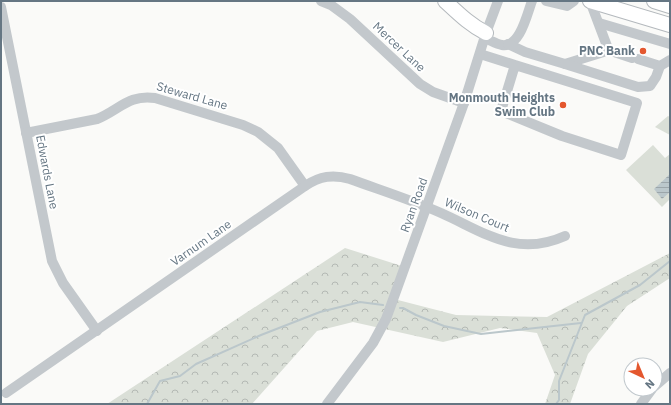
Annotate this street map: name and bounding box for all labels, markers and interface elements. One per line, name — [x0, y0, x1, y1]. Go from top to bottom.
street label: Mercer Lane — [370, 19, 429, 75]
place label: PNC Bank — [579, 43, 635, 58]
marker: PNC Bank — [638, 46, 648, 56]
street label: Steward Lane — [155, 78, 230, 113]
place label: Monmouth Heights Swim Club — [449, 90, 555, 119]
marker: Monmouth Heights Swim Club — [558, 100, 568, 110]
street label: Edwards Lane — [33, 134, 62, 211]
street label: Ryan Road — [397, 175, 430, 234]
street label: Wilson Court — [443, 194, 512, 235]
street label: Varnum Lane — [168, 216, 234, 269]
north arrow — [623, 357, 663, 397]
text: N — [642, 376, 658, 392]

